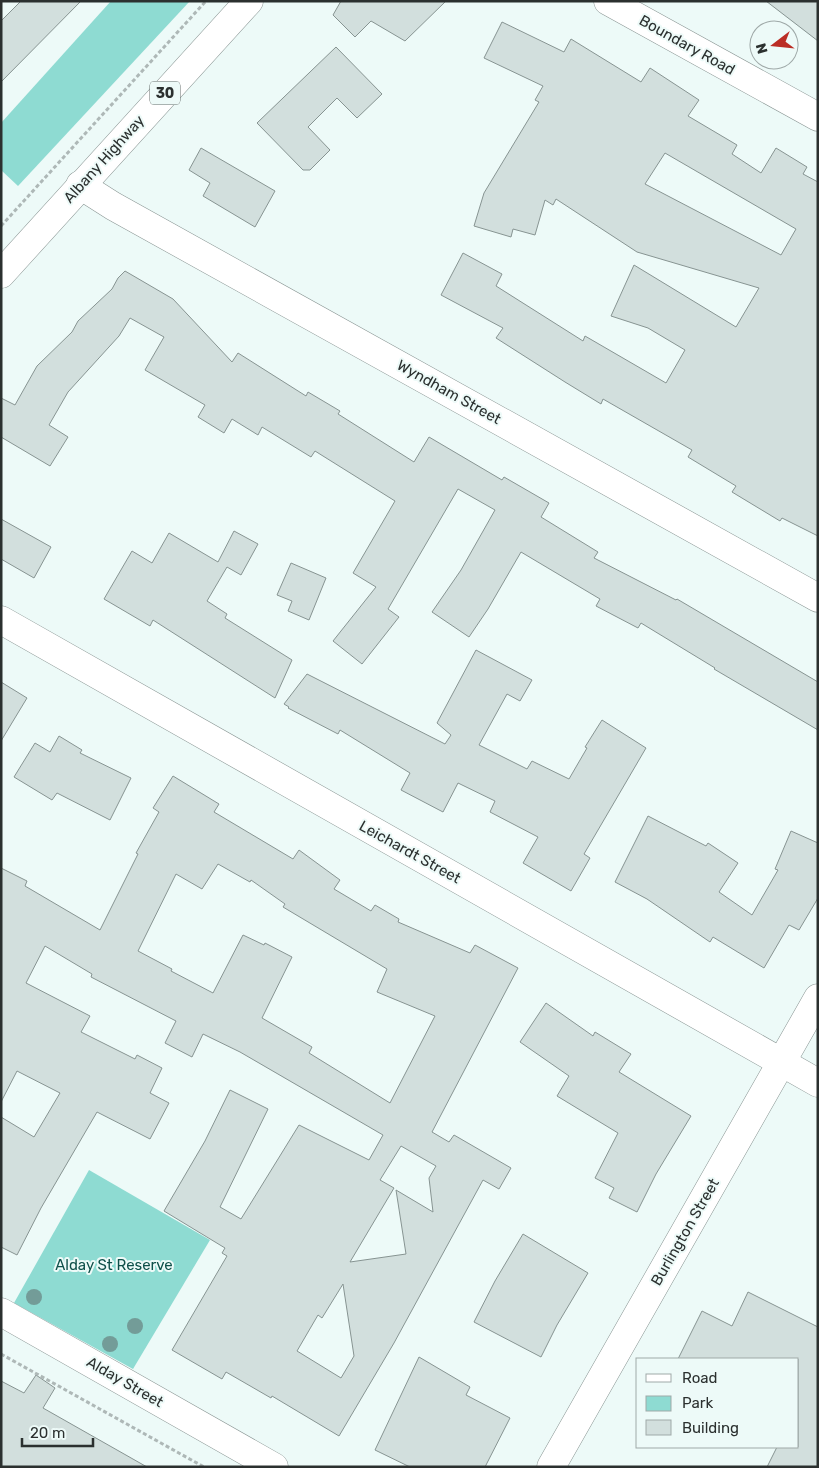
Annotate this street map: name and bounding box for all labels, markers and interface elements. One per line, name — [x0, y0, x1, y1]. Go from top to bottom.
street label: Boundary Road — [636, 11, 738, 79]
north arrow — [749, 20, 799, 70]
text: N — [752, 41, 772, 56]
road number: 30 — [150, 82, 180, 105]
street label: Albany Highway — [60, 111, 148, 207]
street label: Wyndham Street — [394, 356, 504, 428]
street label: Leichardt Street — [356, 817, 464, 887]
street label: Burlington Street — [647, 1175, 723, 1289]
park label: Alday St Reserve — [55, 1256, 173, 1274]
street label: Alday Street — [83, 1353, 167, 1411]
legend — [636, 1358, 799, 1448]
text: Road — [682, 1369, 718, 1387]
text: Park — [682, 1394, 713, 1412]
scale bar — [22, 1416, 94, 1448]
text: Building — [682, 1419, 739, 1437]
text: 20 m — [30, 1424, 65, 1442]

